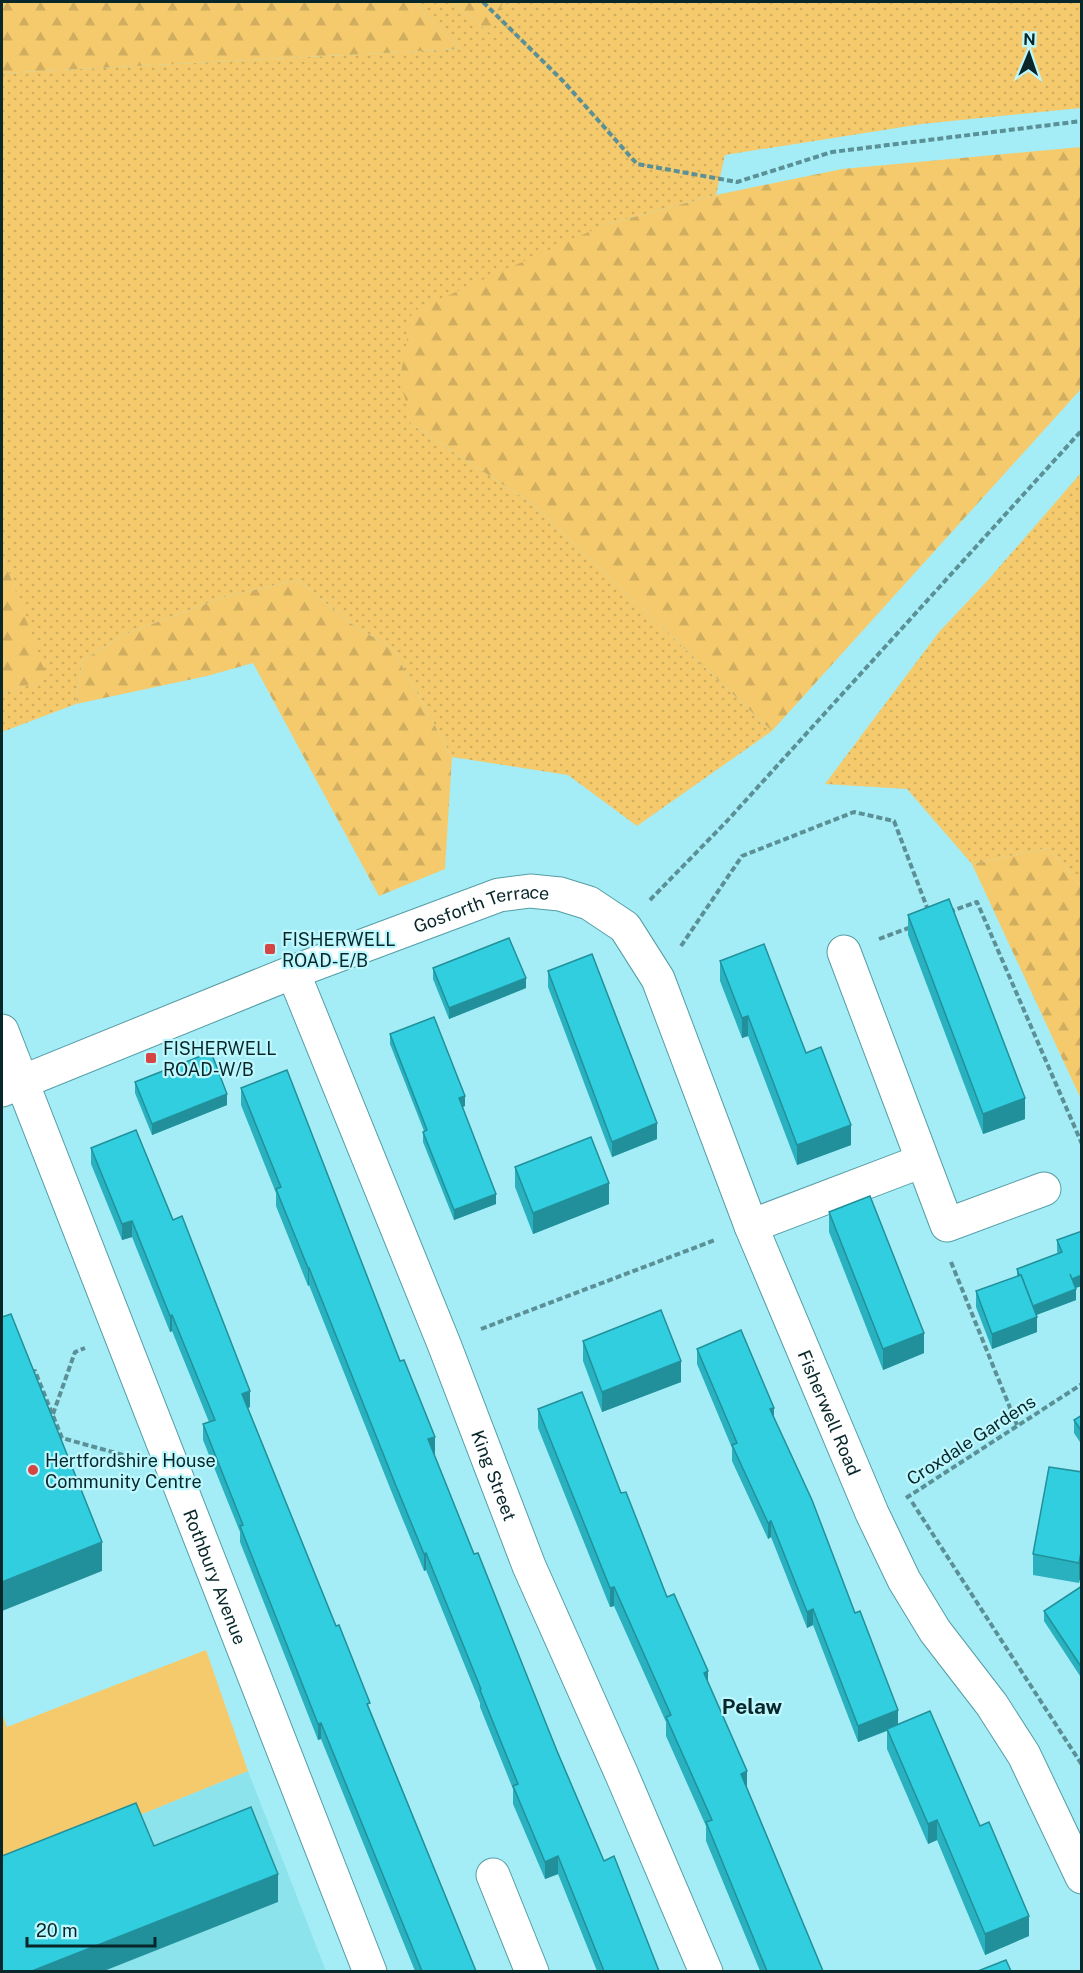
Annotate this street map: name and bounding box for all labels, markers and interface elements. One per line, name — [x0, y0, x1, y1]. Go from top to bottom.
north arrow — [999, 24, 1059, 84]
text: N — [1023, 30, 1036, 49]
street label: Gosforth Terrace — [410, 881, 551, 937]
place label: FISHERWELL ROAD-E/B — [282, 929, 396, 971]
marker: FISHERWELL ROAD-E/B — [263, 942, 277, 956]
place label: FISHERWELL ROAD-W/B — [163, 1038, 277, 1080]
marker: FISHERWELL ROAD-W/B — [144, 1051, 158, 1065]
street label: Fisherwell Road — [794, 1347, 865, 1478]
street label: Croxdale Gardens — [903, 1391, 1039, 1489]
street label: King Street — [467, 1427, 521, 1524]
place label: Hertfordshire House Community Centre — [45, 1450, 216, 1492]
marker: Hertfordshire House Community Centre — [26, 1463, 40, 1477]
street label: Rothbury Avenue — [180, 1506, 251, 1647]
district label: Pelaw — [722, 1694, 783, 1719]
scale bar — [27, 1910, 154, 1948]
text: 20 m — [36, 1920, 78, 1941]

